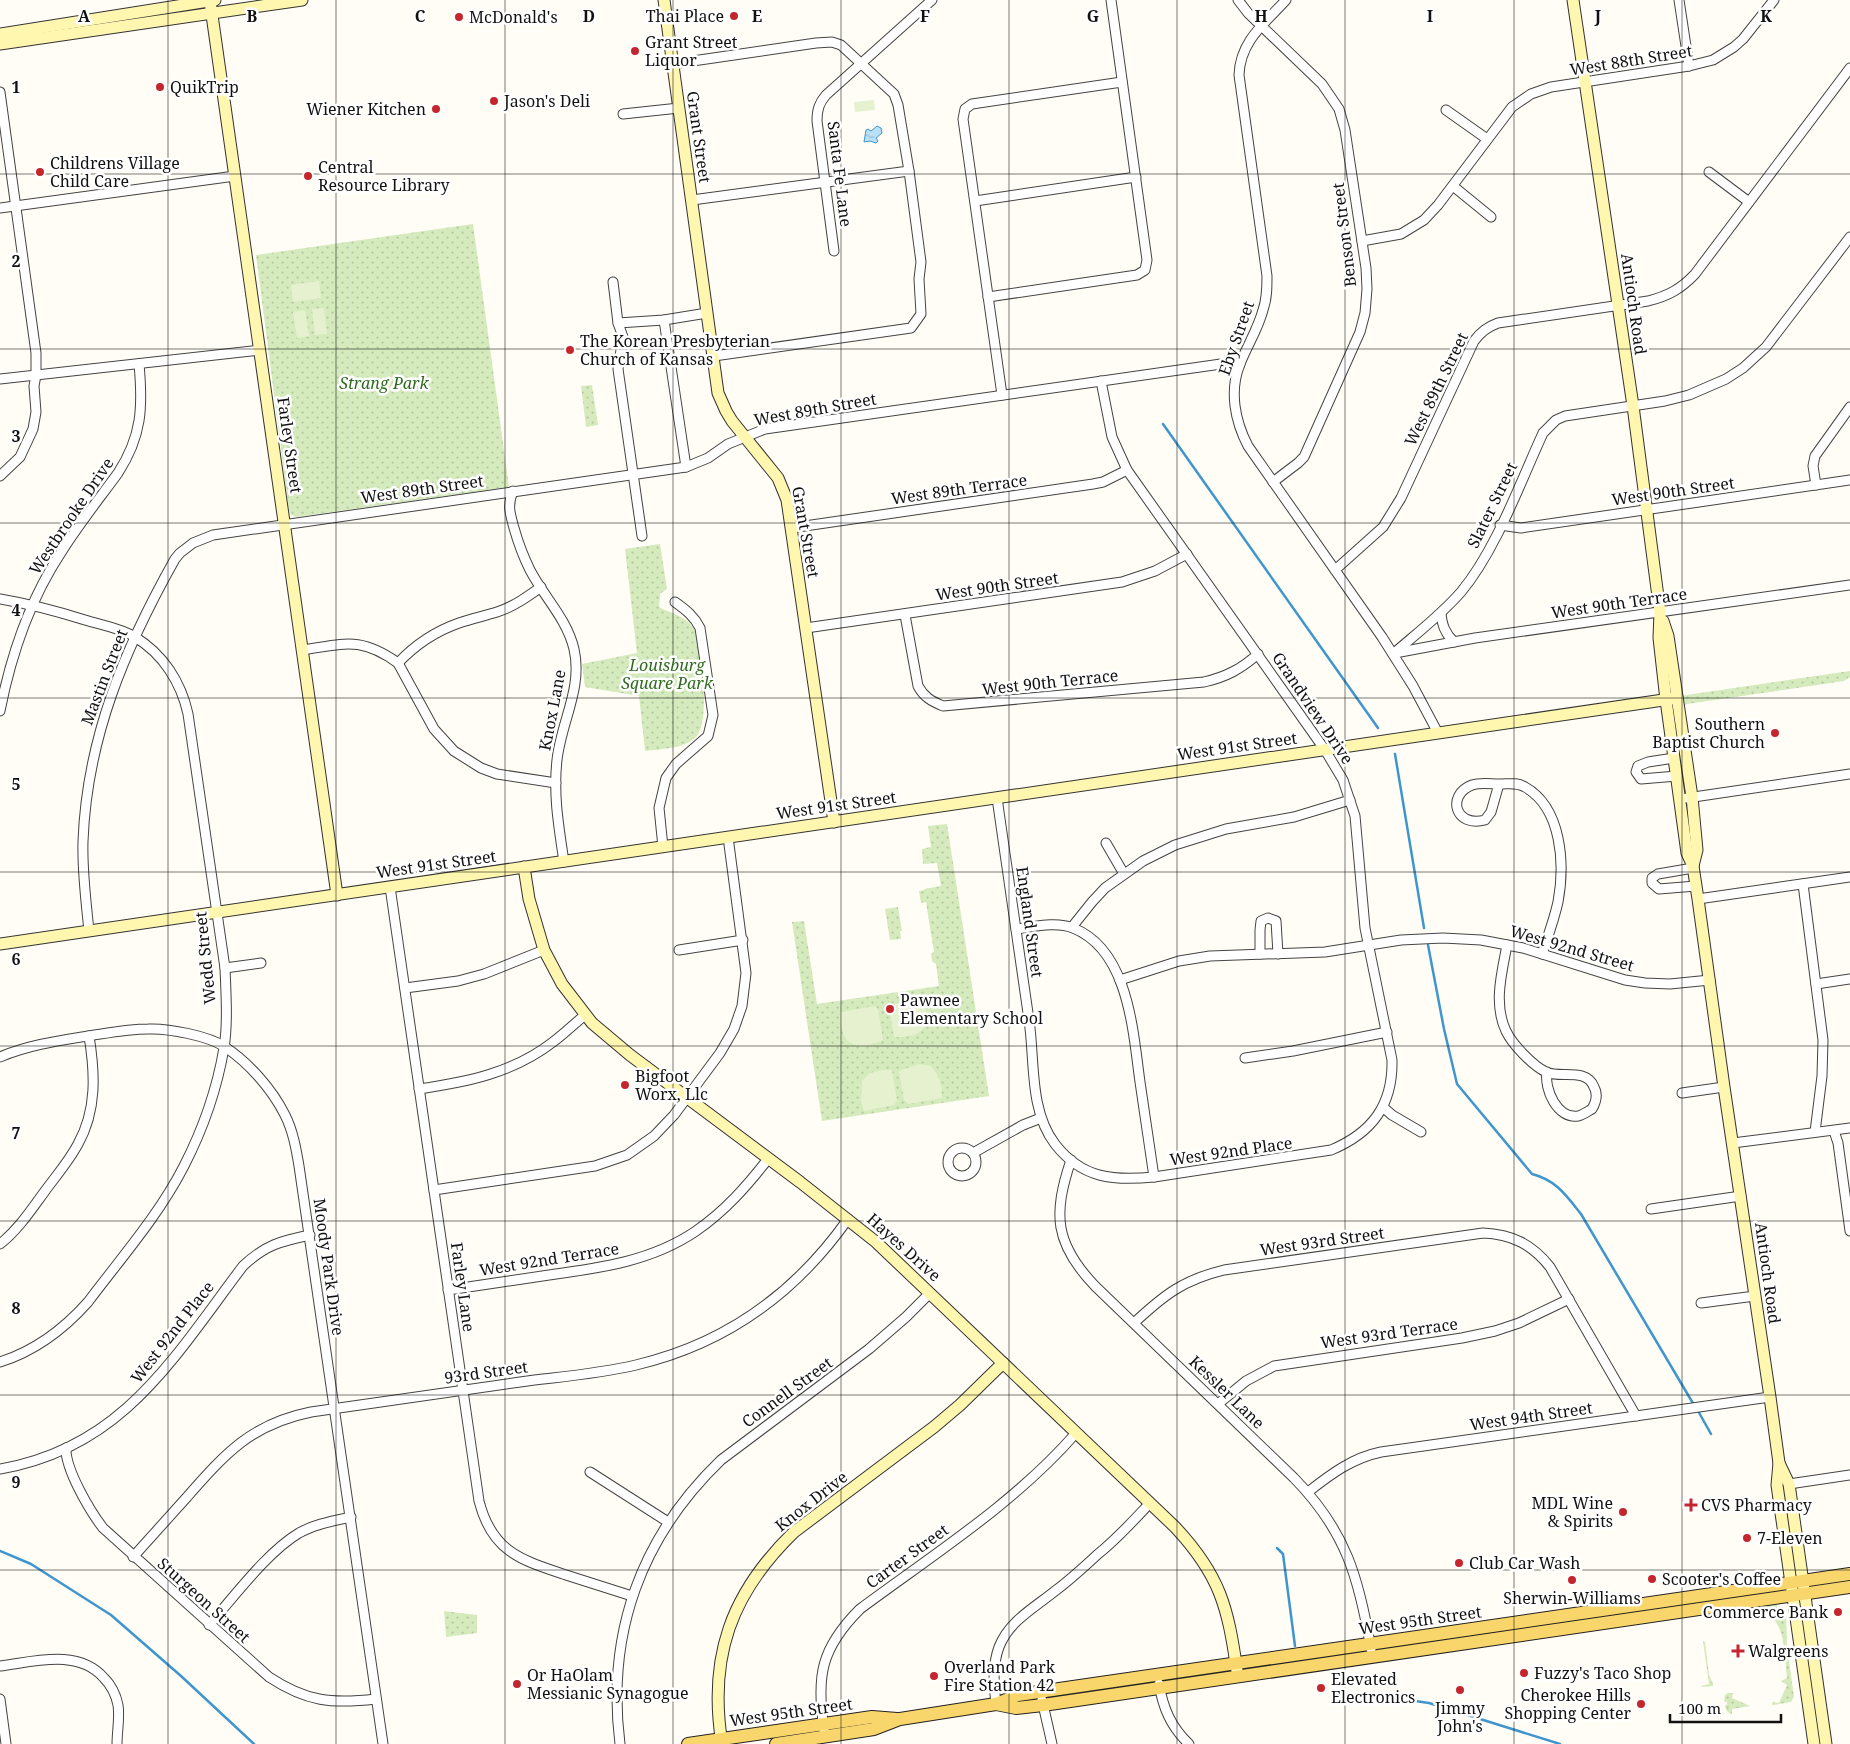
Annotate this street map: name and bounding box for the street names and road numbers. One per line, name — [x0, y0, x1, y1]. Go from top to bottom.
street label: West 88th Street — [1568, 39, 1694, 81]
street label: Grant Street — [682, 90, 716, 185]
street label: Santa Fe Lane — [823, 120, 857, 228]
street label: Benson Street — [1327, 181, 1361, 288]
street label: Antioch Road — [1616, 252, 1652, 356]
street label: Eby Street — [1213, 298, 1259, 378]
street label: West 89th Street — [1399, 328, 1473, 449]
street label: West 89th Street — [752, 387, 878, 431]
street label: Farley Street — [272, 396, 308, 495]
street label: Westbrooke Drive — [24, 453, 118, 579]
street label: Slater Street — [1462, 458, 1522, 552]
street label: West 89th Street — [359, 469, 485, 509]
street label: West 89th Terrace — [890, 469, 1028, 509]
street label: West 90th Street — [1610, 471, 1736, 511]
street label: Grant Street — [787, 485, 825, 580]
street label: West 90th Street — [934, 566, 1060, 606]
street label: West 90th Terrace — [1550, 583, 1688, 623]
street label: Mastin Street — [76, 626, 133, 728]
street label: Grandview Drive — [1267, 648, 1359, 768]
street label: West 90th Terrace — [981, 664, 1119, 700]
street label: Knox Lane — [533, 668, 571, 752]
street label: West 91st Street — [1176, 727, 1299, 765]
street label: West 91st Street — [775, 786, 898, 824]
street label: West 91st Street — [375, 845, 498, 883]
street label: England Street — [1011, 865, 1049, 979]
street label: Wedd Street — [189, 910, 221, 1005]
street label: West 92nd Street — [1507, 920, 1637, 976]
street label: West 92nd Place — [1168, 1132, 1294, 1170]
street label: Moody Park Drive — [308, 1197, 350, 1337]
street label: Hayes Drive — [862, 1208, 946, 1286]
street label: West 93rd Street — [1258, 1221, 1386, 1261]
street label: Antioch Road — [1750, 1221, 1786, 1325]
street label: West 92nd Terrace — [477, 1237, 621, 1281]
street label: Farley Lane — [446, 1241, 480, 1333]
street label: West 92nd Place — [125, 1277, 219, 1387]
street label: West 93rd Terrace — [1319, 1312, 1459, 1354]
street label: Kessler Lane — [1184, 1350, 1270, 1434]
street label: Connell Street — [737, 1351, 837, 1432]
street label: 93rd Street — [443, 1355, 529, 1389]
street label: West 94th Street — [1468, 1396, 1594, 1436]
street label: Knox Drive — [770, 1466, 852, 1536]
street label: Carter Street — [861, 1518, 953, 1593]
street label: Sturgeon Street — [153, 1552, 255, 1648]
street label: West 95th Street — [1357, 1600, 1483, 1640]
street label: West 95th Street — [728, 1692, 854, 1732]

